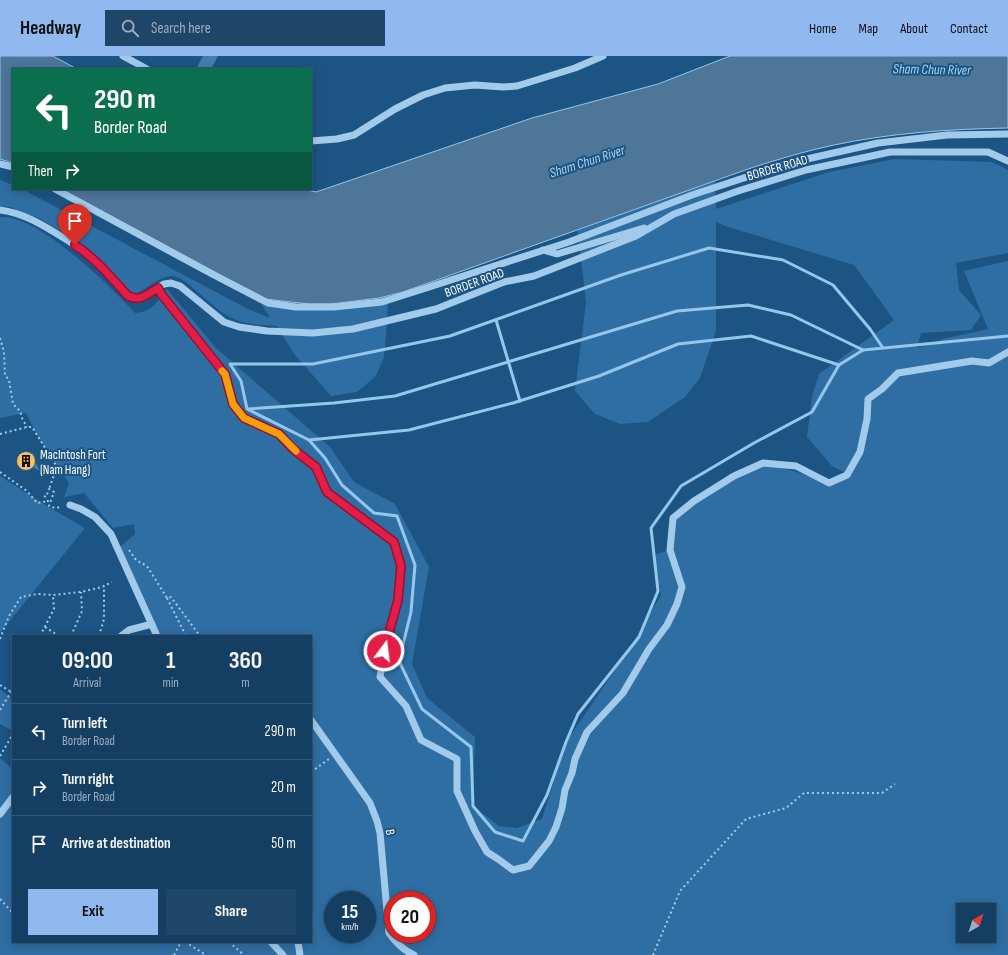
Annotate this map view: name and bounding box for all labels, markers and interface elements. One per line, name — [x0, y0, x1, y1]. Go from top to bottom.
search box — [105, 10, 385, 46]
text: Headway — [20, 17, 81, 40]
icon: search — [119, 17, 141, 39]
text: Search here — [151, 19, 211, 38]
text: Home — [809, 20, 837, 37]
text: Map — [859, 20, 878, 37]
text: About — [900, 20, 928, 37]
text: Contact — [950, 20, 988, 37]
water label: Sham Chun River — [893, 60, 972, 79]
text: 290 m — [94, 83, 156, 116]
icon: left — [28, 84, 80, 136]
text: Border Road — [94, 117, 167, 138]
water label: Sham Chun River — [547, 141, 628, 182]
street label: BORDER ROAD — [745, 152, 809, 184]
icon: right — [61, 160, 83, 182]
text: Then — [28, 162, 53, 181]
pin — [58, 204, 92, 245]
icon: arrive — [64, 210, 86, 232]
street label: BORDER ROAD — [442, 265, 506, 301]
place label: MacIntosh Fort (Nam Hang) — [40, 447, 106, 478]
building icon: MacIntosh Fort (Nam Hang) — [15, 450, 37, 472]
position arrow — [363, 630, 405, 672]
text: 09:00 — [62, 646, 113, 675]
text: 1 — [166, 646, 175, 675]
text: 360 — [229, 646, 262, 675]
text: Arrival — [73, 675, 101, 691]
text: min — [163, 675, 179, 691]
text: m — [241, 675, 250, 691]
text: Turn left — [62, 714, 107, 733]
icon: left — [28, 721, 50, 743]
text: 290 m — [264, 722, 296, 741]
text: Border Road — [62, 733, 115, 749]
text: Turn right — [62, 770, 114, 789]
icon: right — [28, 777, 50, 799]
text: 20 m — [271, 778, 296, 797]
text: Border Road — [62, 789, 115, 805]
street label: B — [382, 828, 398, 837]
icon: arrive — [28, 833, 50, 855]
text: Arrive at destination — [62, 834, 171, 853]
text: 50 m — [271, 834, 296, 853]
button: Exit — [28, 889, 158, 935]
button: Share — [166, 889, 296, 935]
speed limit sign: 20 — [384, 891, 436, 943]
text: 15 — [342, 900, 358, 924]
north arrow — [956, 903, 996, 943]
map controls — [956, 903, 996, 943]
text: km/h — [341, 921, 359, 933]

